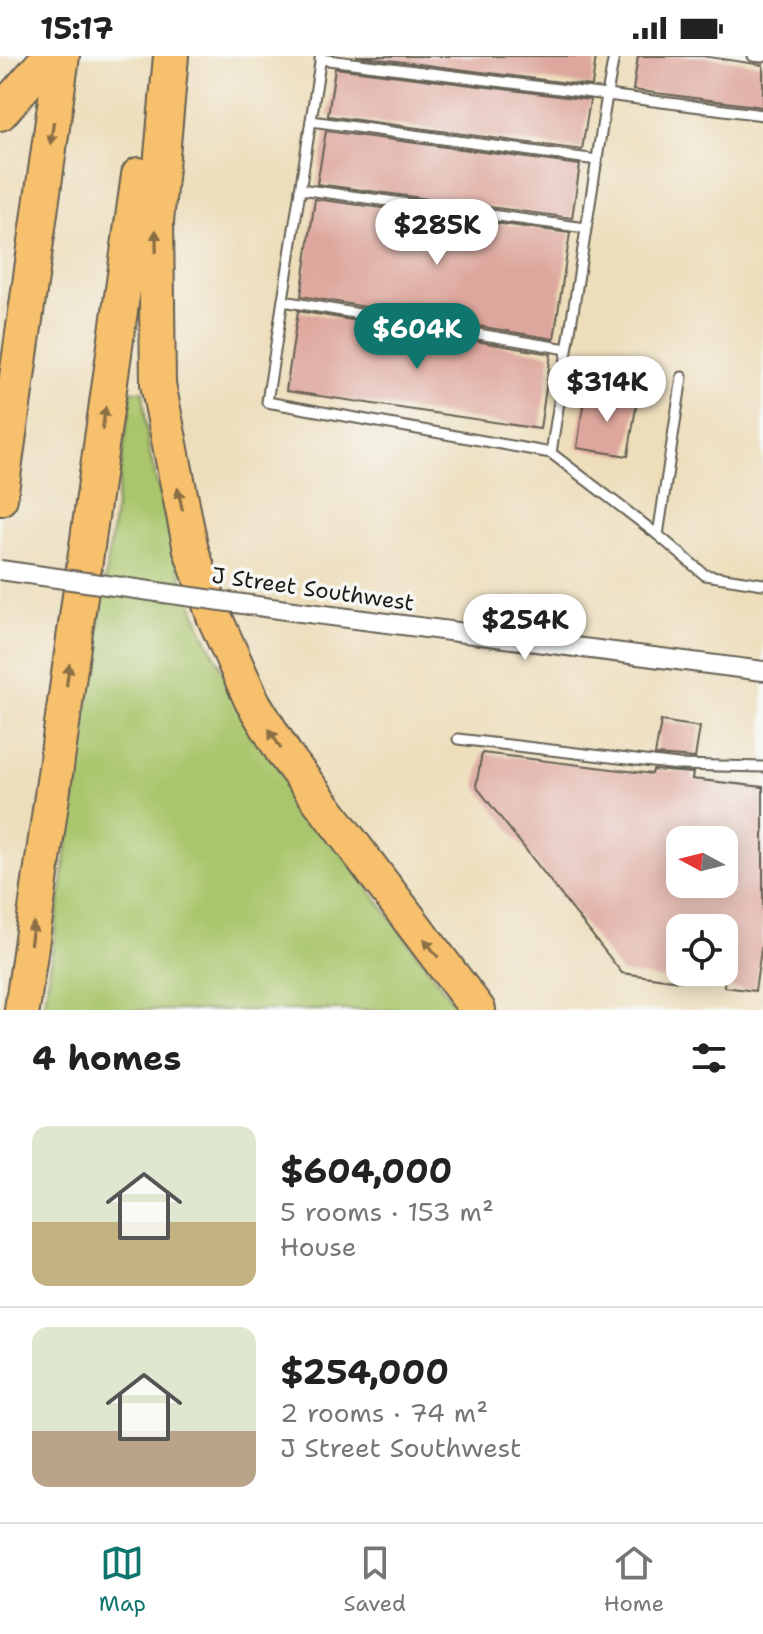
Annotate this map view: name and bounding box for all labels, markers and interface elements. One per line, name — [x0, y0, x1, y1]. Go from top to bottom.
text: 15:17 — [40, 8, 114, 49]
one-way arrow — [45, 121, 58, 146]
pin: $285K — [381, 199, 493, 267]
text: $285K — [393, 207, 481, 242]
one-way arrow — [150, 228, 162, 253]
pin: $604K — [361, 303, 473, 371]
text: $604K — [372, 311, 462, 346]
pin: $314K — [551, 356, 663, 424]
text: $314K — [566, 364, 648, 399]
one-way arrow — [98, 405, 111, 430]
one-way arrow — [173, 486, 186, 511]
street label: J Street Southwest — [210, 560, 416, 618]
pin: $254K — [469, 594, 581, 662]
text: $254K — [481, 602, 569, 637]
one-way arrow — [62, 662, 75, 687]
one-way arrow — [269, 728, 283, 750]
north arrow — [666, 826, 738, 898]
map controls — [666, 826, 738, 986]
button: locate — [666, 914, 738, 986]
one-way arrow — [26, 920, 39, 945]
one-way arrow — [423, 938, 439, 958]
text: 4 homes — [32, 1035, 181, 1081]
icon: filters — [687, 1036, 731, 1080]
text: $604,000 — [280, 1148, 452, 1194]
icon: home — [96, 1158, 192, 1254]
text: 5 rooms · 153 m² — [280, 1194, 494, 1229]
text: House — [280, 1229, 356, 1264]
text: $254,000 — [280, 1349, 449, 1395]
icon: home — [96, 1359, 192, 1455]
text: 2 rooms · 74 m² — [280, 1395, 488, 1430]
text: J Street Southwest — [280, 1430, 521, 1465]
tab: Map — [99, 1541, 146, 1618]
tab: Saved — [344, 1541, 406, 1618]
tab: Home — [604, 1541, 664, 1618]

